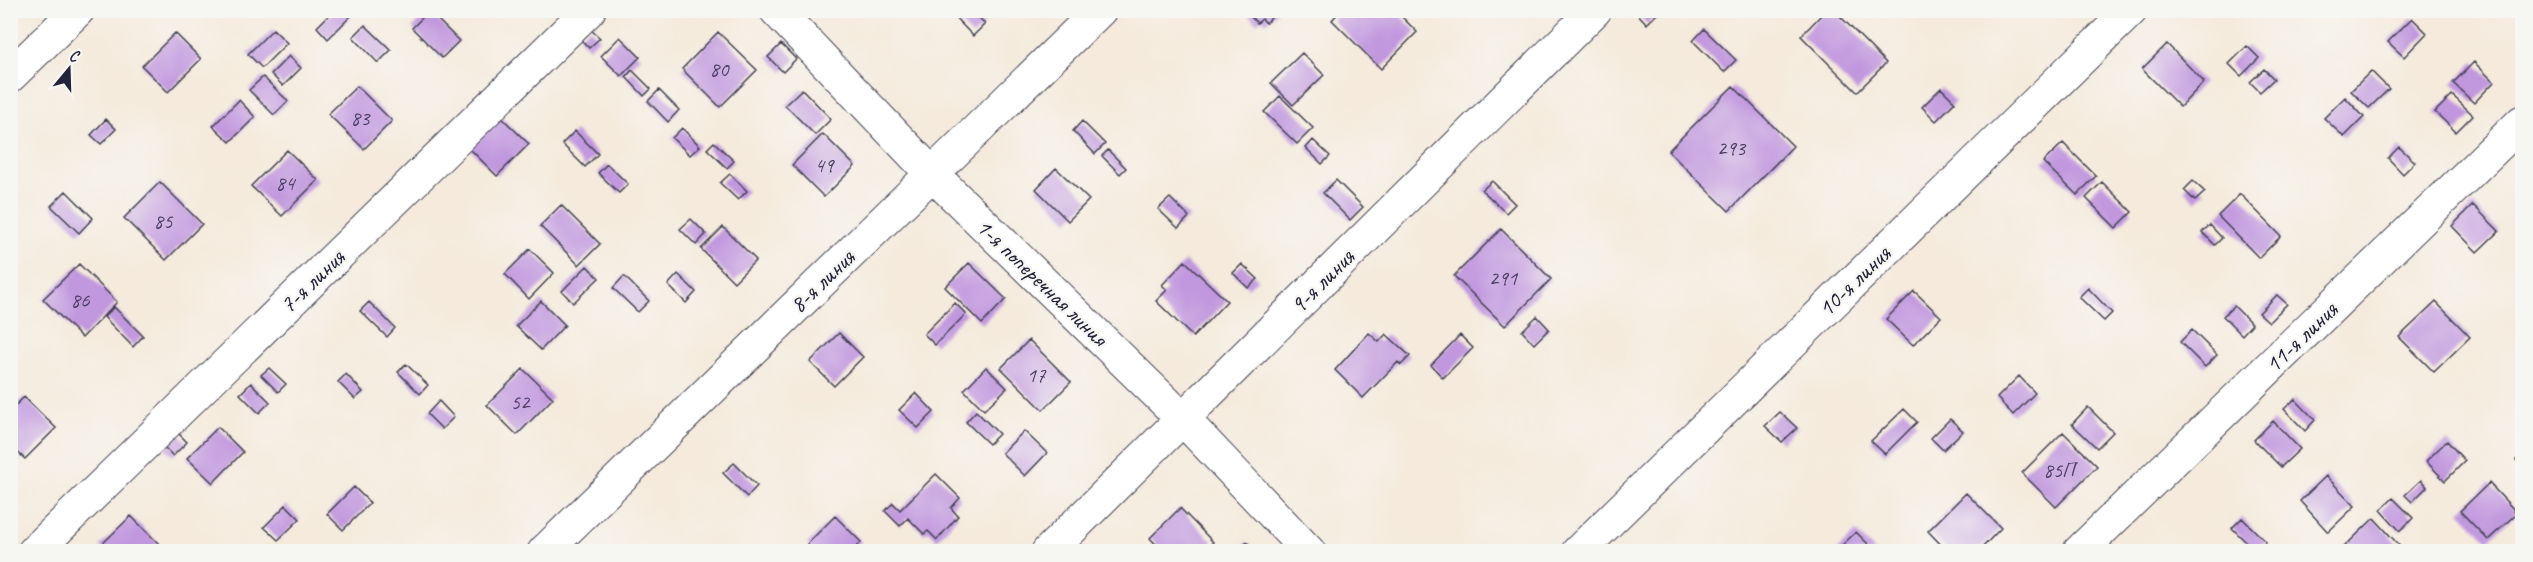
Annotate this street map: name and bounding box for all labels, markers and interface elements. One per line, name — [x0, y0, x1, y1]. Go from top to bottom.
north arrow — [39, 39, 99, 99]
text: С — [67, 45, 83, 67]
house number: 80 — [710, 56, 730, 82]
house number: 83 — [351, 105, 371, 131]
house number: 293 — [1717, 135, 1747, 161]
house number: 49 — [815, 152, 835, 178]
house number: 84 — [276, 170, 297, 196]
house number: 85 — [154, 208, 174, 234]
street label: 1-я поперечная линия — [970, 212, 1115, 354]
street label: 10-я линия — [1811, 238, 1898, 323]
street label: 9-я линия — [1283, 241, 1362, 320]
street label: 7-я линия — [273, 242, 352, 319]
street label: 8-я линия — [783, 242, 862, 319]
house number: 291 — [1489, 265, 1519, 291]
house number: 86 — [71, 287, 90, 313]
street label: 11-я линия — [2258, 294, 2345, 379]
house number: 17 — [1027, 362, 1047, 388]
house number: 52 — [511, 389, 531, 415]
house number: 85П — [2043, 457, 2078, 483]

